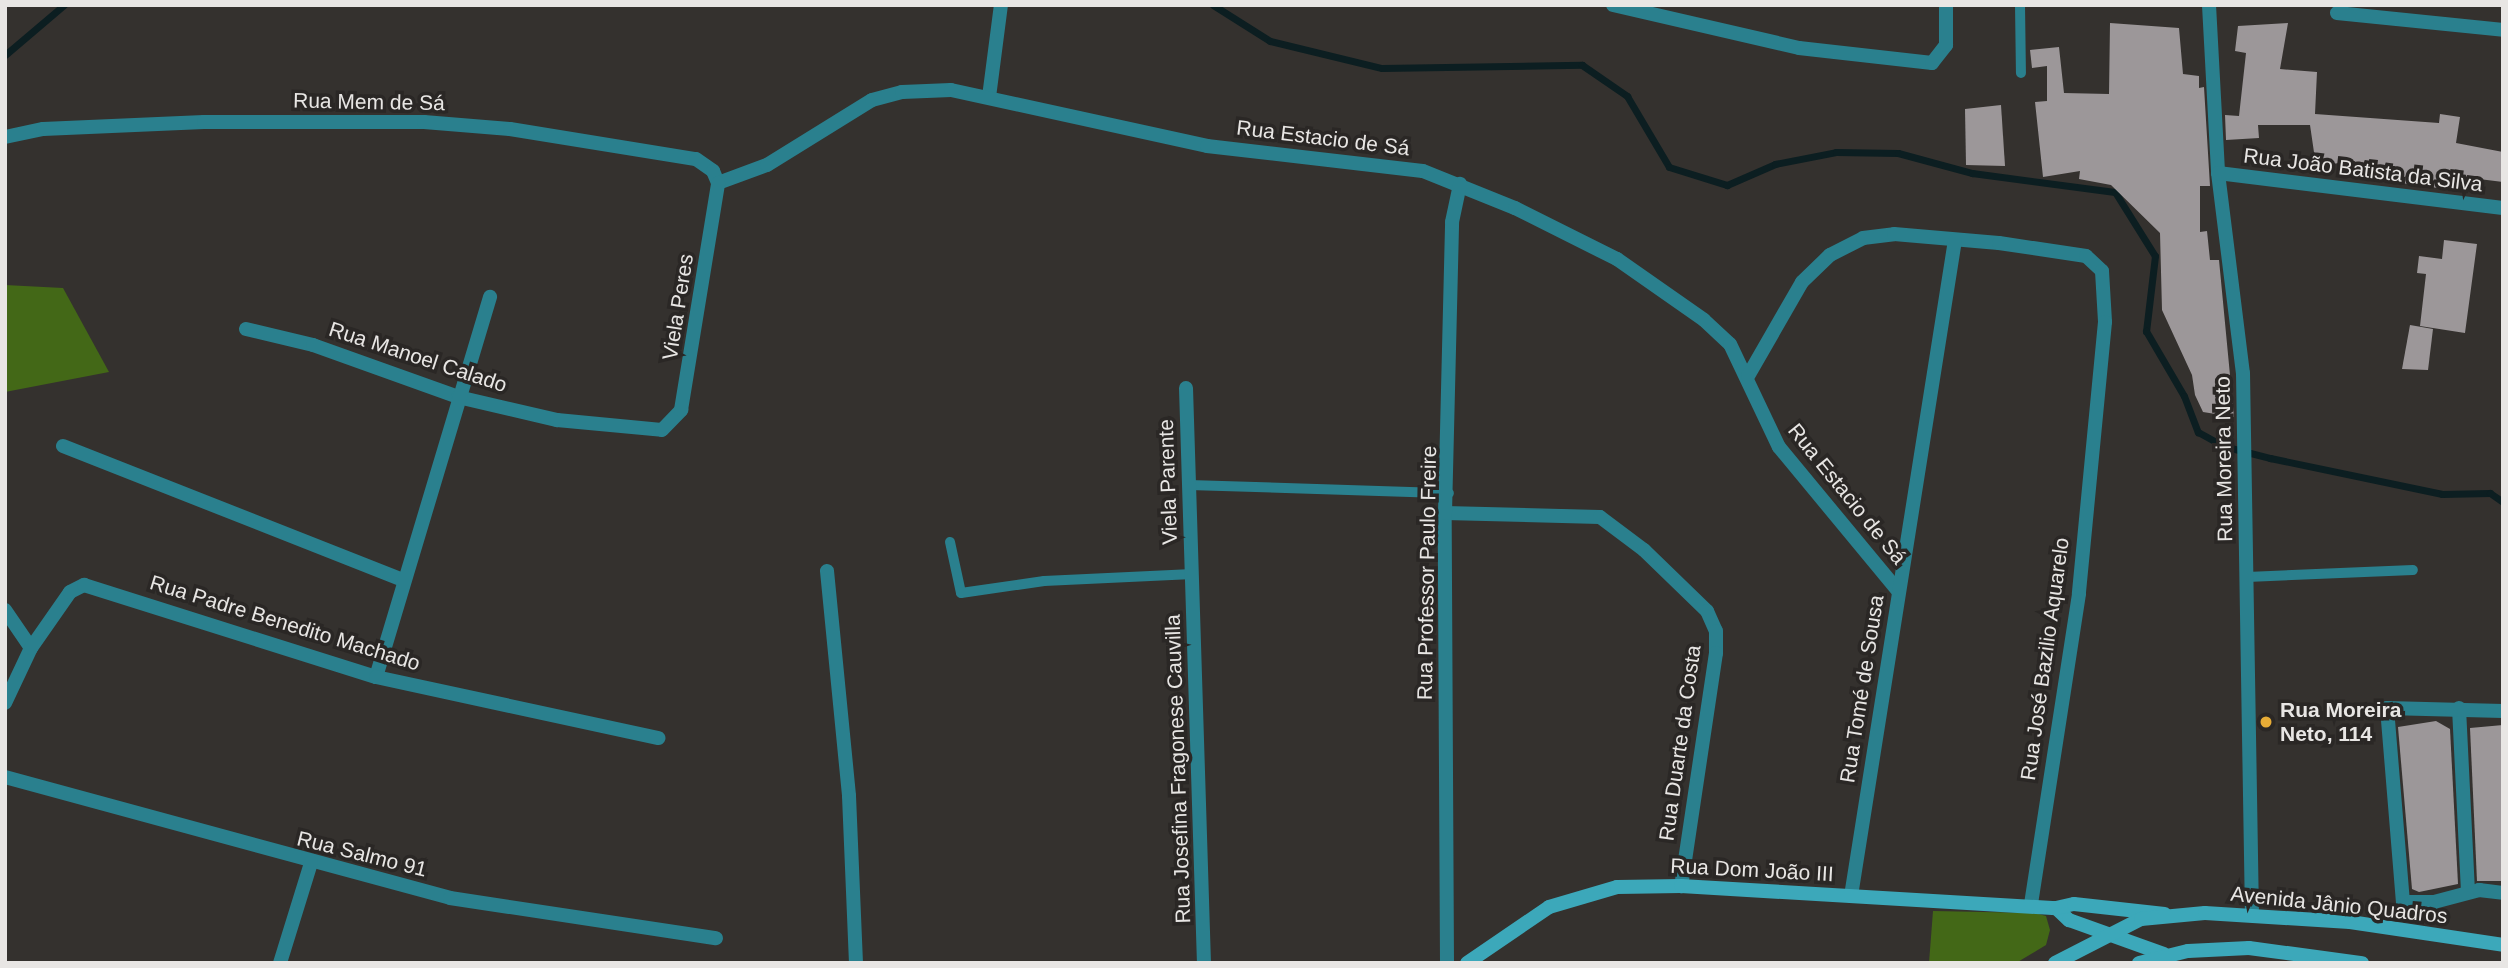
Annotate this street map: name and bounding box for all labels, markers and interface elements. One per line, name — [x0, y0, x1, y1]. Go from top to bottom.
street label: Rua Mem de Sá — [293, 88, 445, 116]
street label: Rua Estacio de Sá — [1235, 115, 1411, 161]
street label: Rua João Batista da Silva — [2242, 143, 2484, 197]
street label: Viela Peres — [657, 252, 699, 362]
street label: Rua Manoel Calado — [326, 316, 510, 398]
street label: Rua Moreira Neto — [2210, 376, 2238, 542]
street label: Rua Estacio de Sá — [1782, 418, 1912, 570]
street label: Viela Parente — [1153, 419, 1183, 545]
street label: Rua Professor Paulo Freire — [1412, 446, 1442, 700]
street label: Rua José Bazilio Aquarelo — [2015, 535, 2075, 783]
street label: Rua Padre Benedito Machado — [147, 570, 423, 676]
street label: Rua Tomé de Sousa — [1835, 593, 1889, 785]
street label: Rua Josefina Fragonese Cauvilla — [1160, 614, 1196, 924]
street label: Rua Duarte da Costa — [1654, 644, 1706, 842]
place label: Rua Moreira Neto, 114 — [2280, 697, 2401, 747]
marker: Rua Moreira Neto, 114 — [2258, 714, 2274, 730]
street label: Rua Salmo 91 — [294, 826, 430, 882]
street label: Rua Dom João III — [1670, 853, 1834, 887]
street label: Avenida Jânio Quadros — [2229, 881, 2449, 929]

